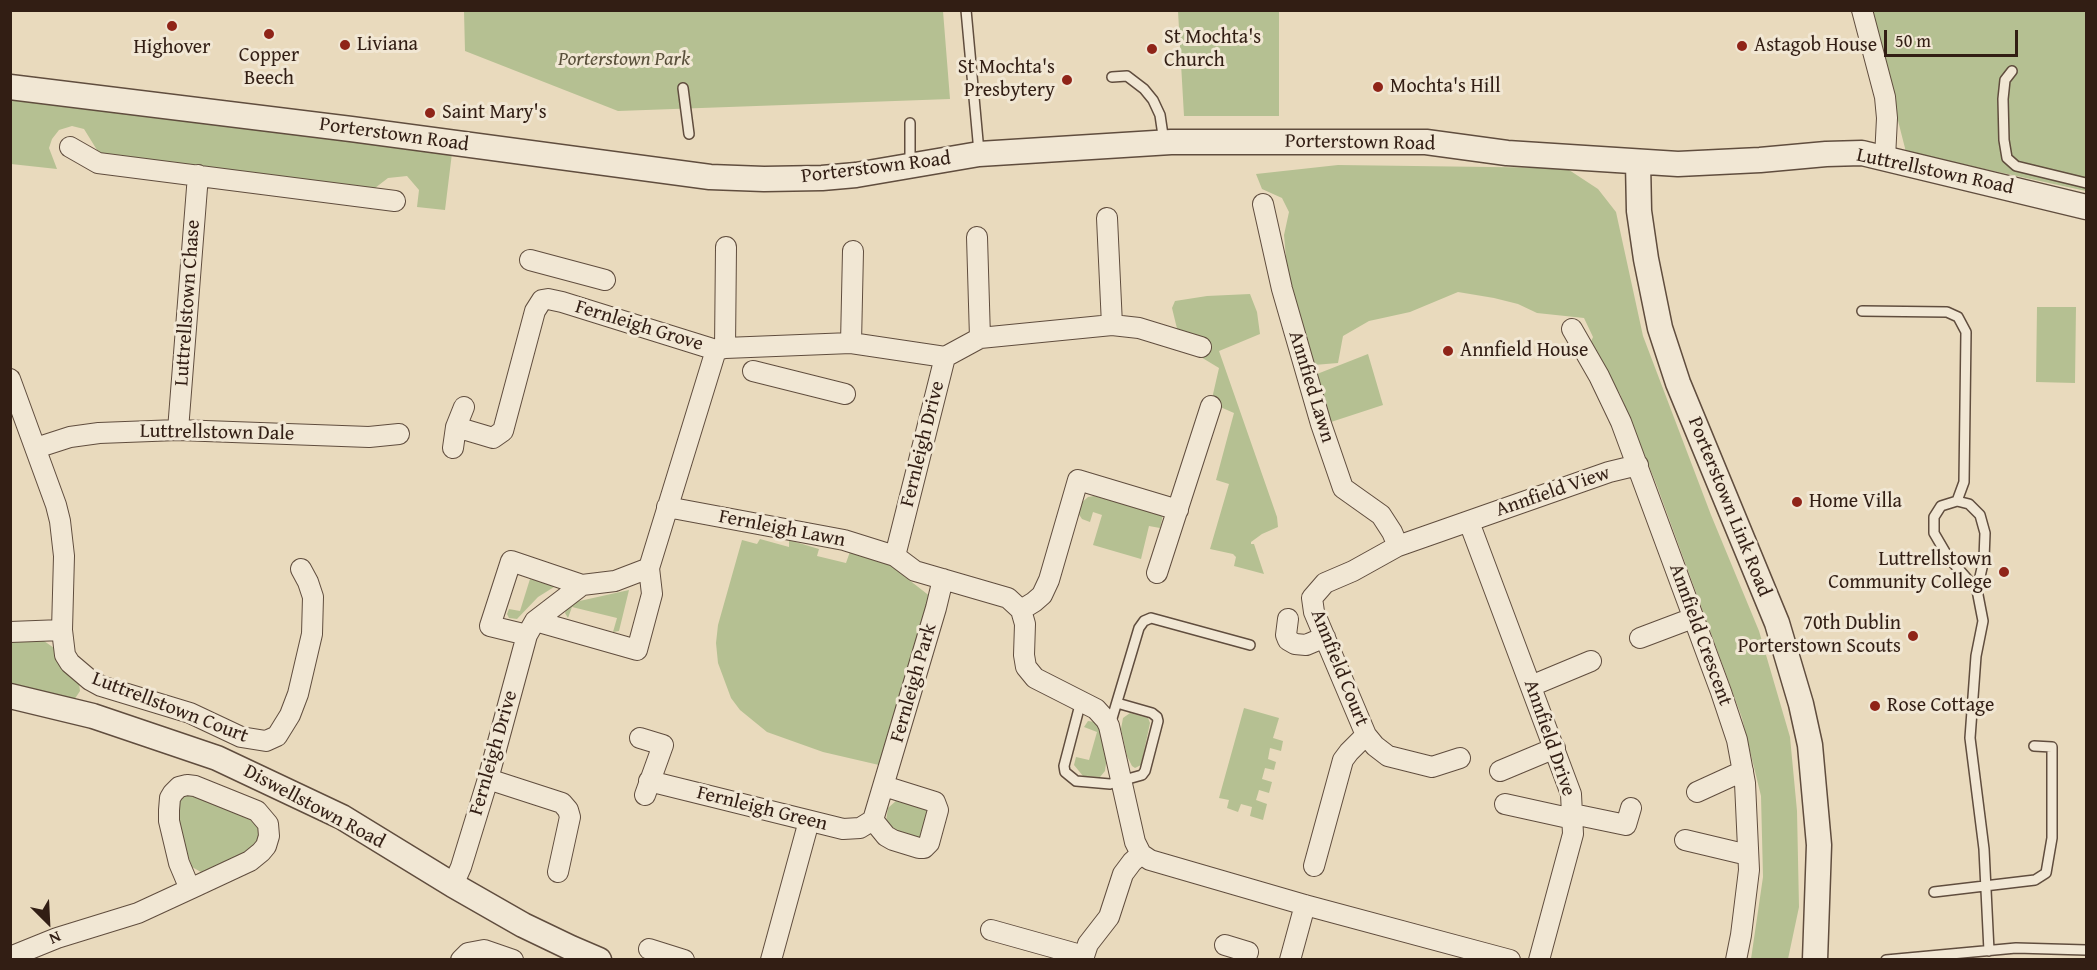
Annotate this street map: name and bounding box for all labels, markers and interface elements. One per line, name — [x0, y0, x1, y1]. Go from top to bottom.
scale bar — [1887, 18, 2020, 56]
marker: Highover — [165, 19, 179, 33]
place label: St Mochta's Church — [1164, 26, 1261, 73]
marker: Copper Beech — [262, 27, 276, 41]
text: 50 m — [1895, 27, 1931, 54]
place label: Liviana — [357, 33, 418, 57]
place label: Astagob House — [1754, 34, 1877, 58]
place label: Highover — [134, 36, 210, 60]
marker: Liviana — [338, 38, 352, 52]
marker: Astagob House — [1735, 39, 1749, 53]
marker: St Mochta's Church — [1145, 42, 1159, 56]
place label: Copper Beech — [239, 44, 299, 91]
park label: Porterstown Park — [558, 48, 690, 72]
place label: St Mochta's Presbytery — [958, 56, 1055, 103]
marker: St Mochta's Presbytery — [1060, 73, 1074, 87]
place label: Mochta's Hill — [1390, 75, 1501, 99]
marker: Mochta's Hill — [1371, 80, 1385, 94]
place label: Saint Mary's — [442, 101, 547, 125]
marker: Saint Mary's — [423, 106, 437, 120]
street label: Porterstown Road — [318, 113, 470, 157]
street label: Porterstown Road — [1285, 130, 1435, 156]
street label: Luttrellstown Road — [1854, 144, 2016, 200]
street label: Porterstown Road — [800, 147, 952, 189]
street label: Luttrellstown Chase — [170, 219, 206, 387]
street label: Fernleigh Grove — [572, 295, 706, 357]
street label: Annfied Lawn — [1283, 328, 1339, 446]
place label: Annfield House — [1460, 339, 1588, 363]
marker: Annfield House — [1441, 344, 1455, 358]
street label: Fernleigh Drive — [896, 379, 950, 509]
street label: Porterstown Link Road — [1682, 414, 1776, 600]
street label: Luttrellstown Dale — [140, 420, 294, 446]
street label: Annfield View — [1493, 461, 1613, 523]
place label: Home Villa — [1809, 490, 1902, 514]
marker: Home Villa — [1790, 495, 1804, 509]
street label: Fernleigh Lawn — [717, 505, 847, 553]
place label: Luttrellstown Community College — [1828, 548, 1992, 595]
street label: Annfield Crescent — [1663, 561, 1737, 709]
marker: Luttrellstown Community College — [1997, 565, 2011, 579]
street label: Annfield Court — [1305, 606, 1373, 730]
place label: 70th Dublin Porterstown Scouts — [1738, 612, 1901, 659]
street label: Fernleigh Park — [886, 621, 942, 745]
marker: 70th Dublin Porterstown Scouts — [1906, 629, 1920, 643]
street label: Luttrellstown Court — [89, 667, 251, 749]
street label: Annfield Drive — [1518, 677, 1580, 799]
street label: Fernleigh Drive — [465, 688, 523, 818]
place label: Rose Cottage — [1887, 694, 1994, 718]
marker: Rose Cottage — [1868, 699, 1882, 713]
street label: Diswellstown Road — [239, 760, 389, 854]
street label: Fernleigh Green — [694, 781, 830, 837]
north arrow — [18, 892, 78, 952]
text: N — [46, 925, 65, 952]

